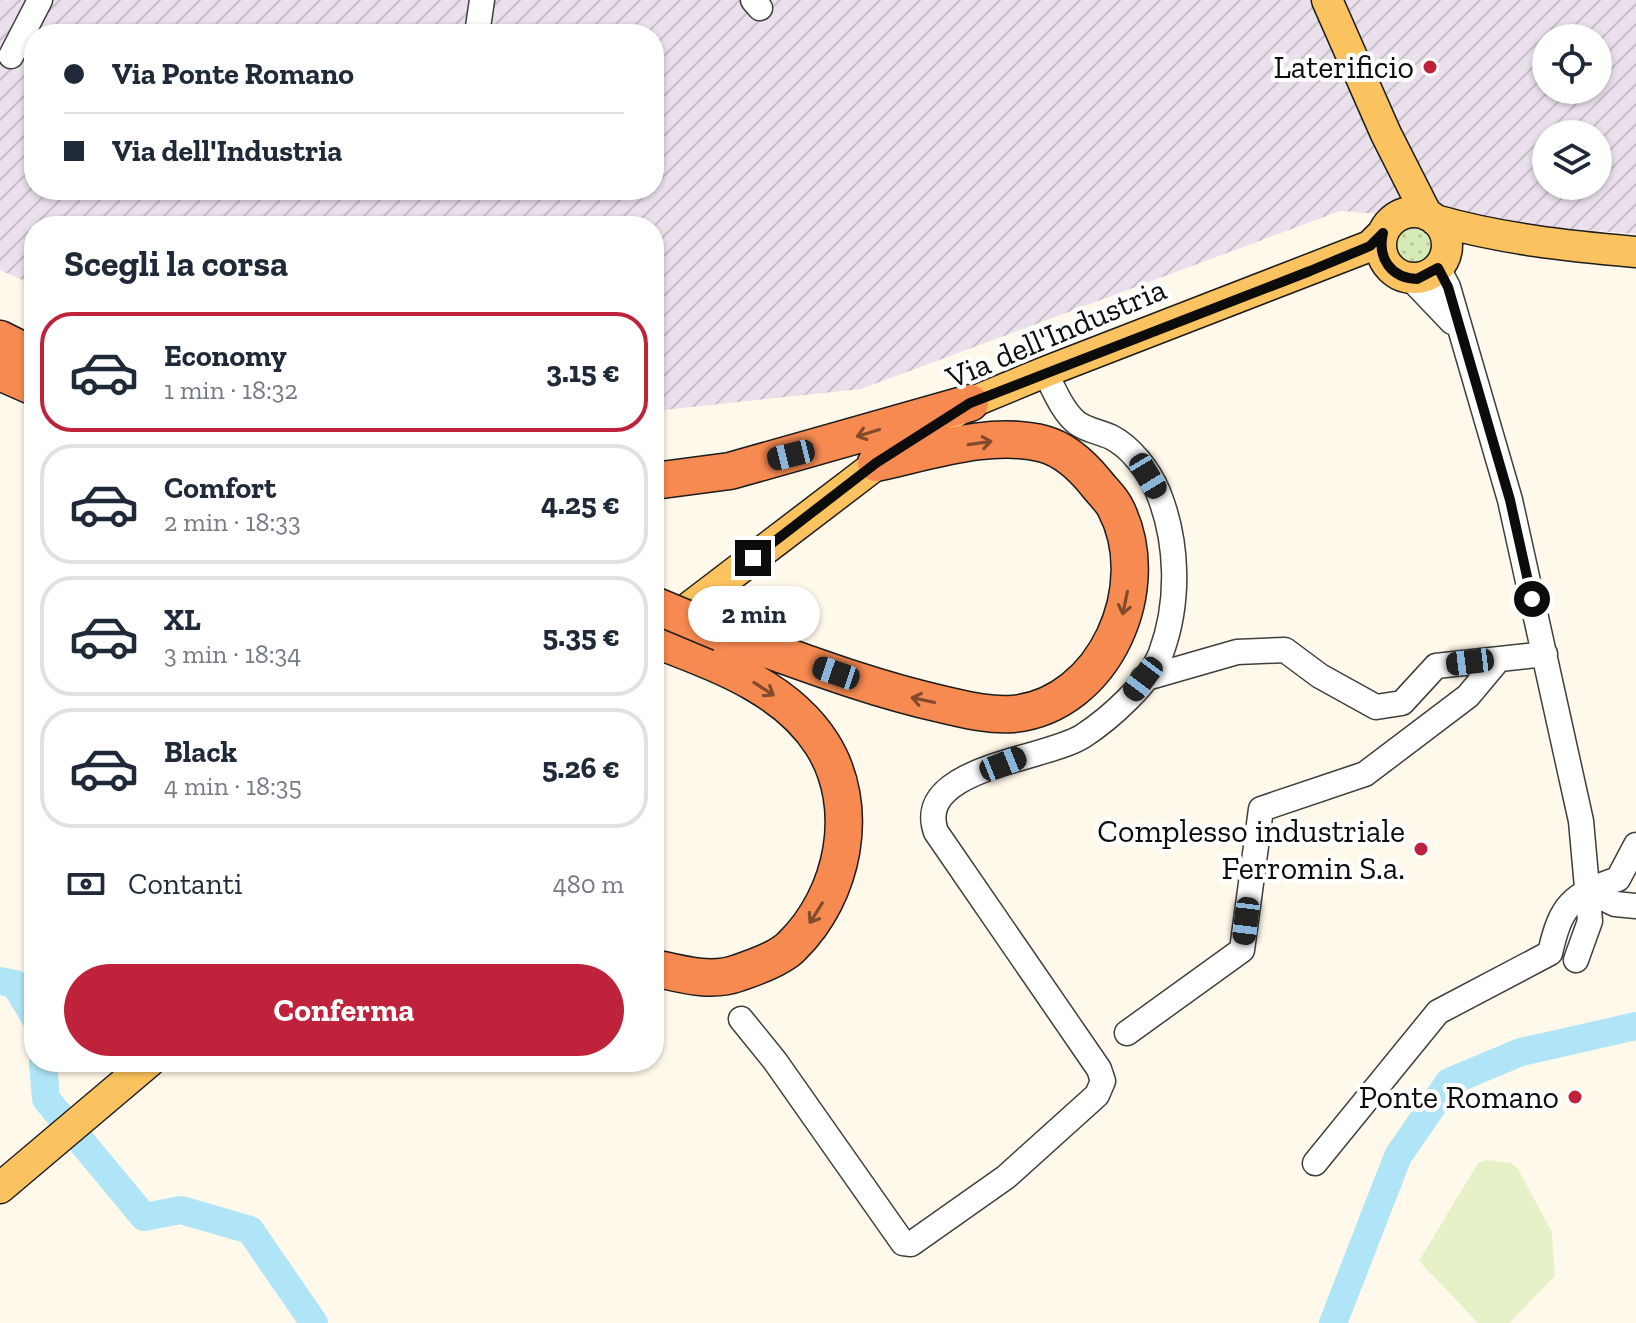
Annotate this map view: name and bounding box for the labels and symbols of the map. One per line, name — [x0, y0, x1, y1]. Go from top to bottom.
place label: Laterificio — [1273, 48, 1414, 86]
marker: Laterificio — [1421, 58, 1439, 76]
street label: Via dell'Industria — [939, 270, 1172, 397]
one-way arrow — [856, 426, 882, 441]
one-way arrow — [967, 435, 992, 450]
car — [765, 438, 817, 472]
car — [1125, 449, 1171, 503]
route end — [735, 540, 771, 576]
route start — [1514, 581, 1550, 617]
callout: 2 min — [687, 586, 819, 642]
one-way arrow — [1117, 590, 1132, 616]
car — [1445, 647, 1495, 677]
car — [1119, 653, 1167, 705]
car — [809, 654, 863, 692]
one-way arrow — [752, 681, 774, 698]
one-way arrow — [911, 692, 937, 707]
car — [976, 744, 1030, 784]
place label: Complesso industriale Ferromin S.a. — [1097, 812, 1405, 887]
marker: Complesso industriale Ferromin S.a. — [1412, 840, 1430, 858]
car — [1231, 896, 1261, 946]
one-way arrow — [807, 901, 823, 924]
place label: Ponte Romano — [1359, 1078, 1559, 1116]
marker: Ponte Romano — [1566, 1088, 1584, 1106]

